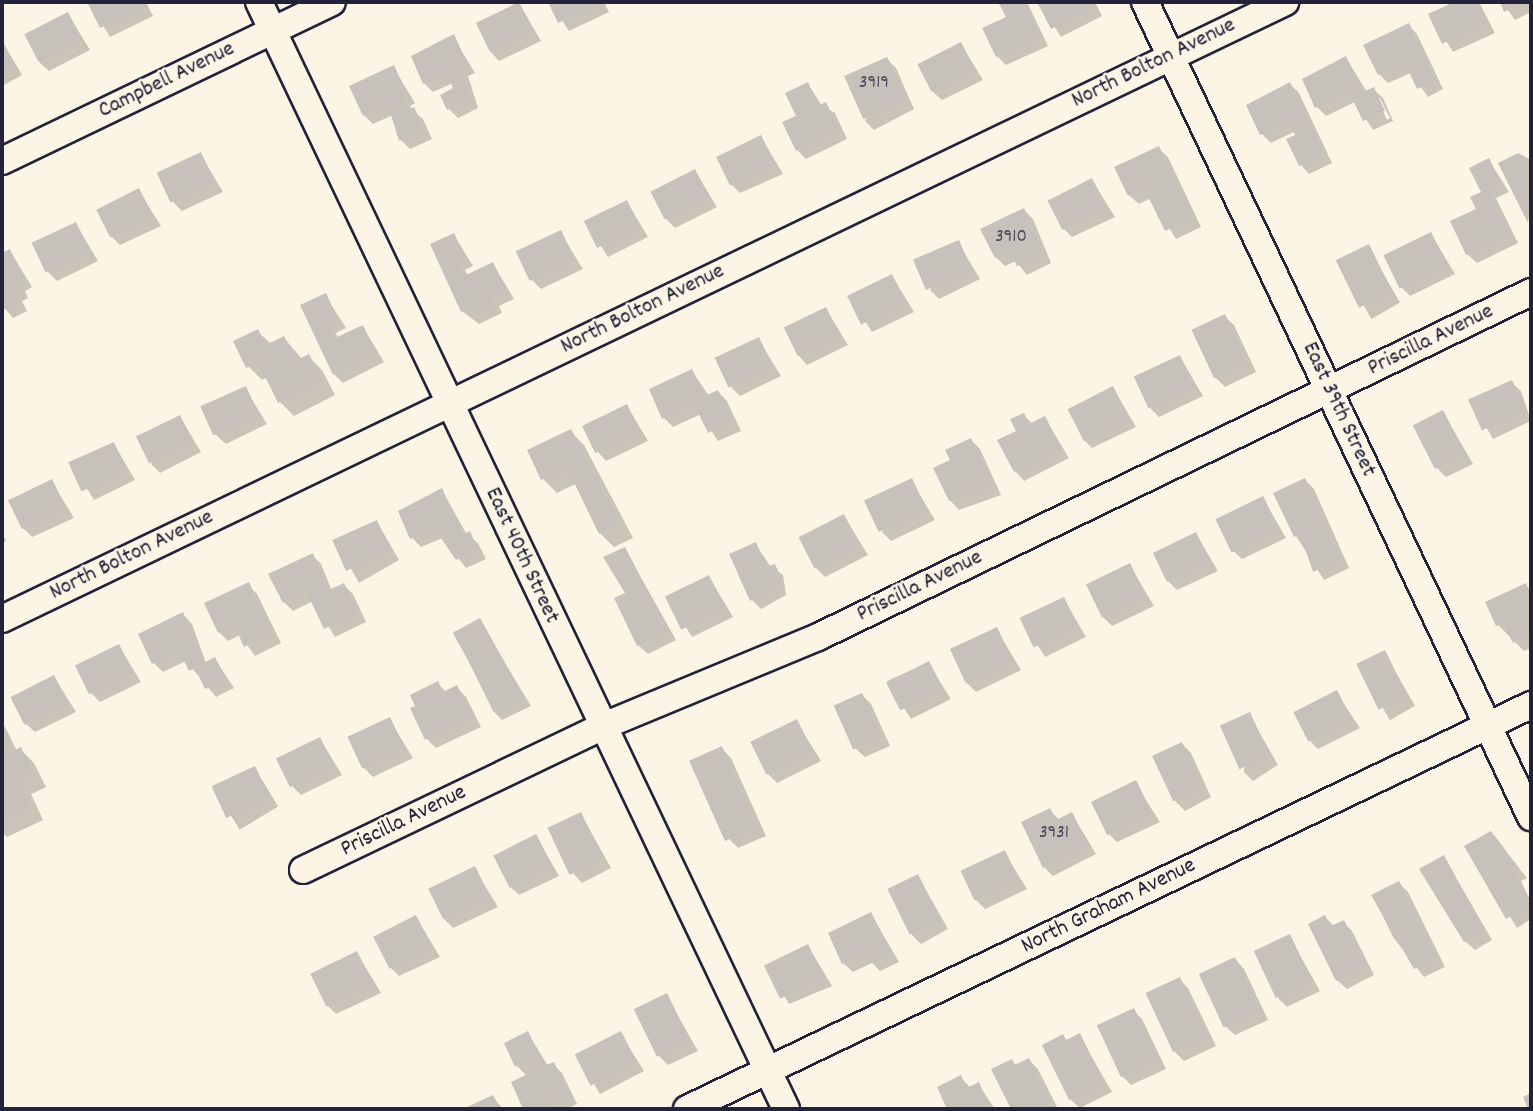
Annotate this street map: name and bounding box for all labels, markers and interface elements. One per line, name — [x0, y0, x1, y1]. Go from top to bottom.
street label: North Bolton Avenue — [1068, 12, 1240, 116]
street label: Campbell Avenue — [95, 36, 239, 126]
house number: 3919 — [859, 73, 889, 95]
house number: 3910 — [995, 227, 1027, 249]
street label: North Bolton Avenue — [557, 258, 729, 362]
street label: Priscilla Avenue — [1364, 299, 1498, 383]
street label: East 39th Street — [1295, 338, 1381, 482]
street label: East 40th Street — [477, 484, 565, 628]
street label: North Bolton Avenue — [46, 504, 218, 608]
street label: Priscilla Avenue — [853, 545, 987, 629]
street label: Priscilla Avenue — [337, 780, 471, 864]
house number: 3931 — [1039, 823, 1069, 845]
street label: North Graham Avenue — [1017, 853, 1201, 961]

